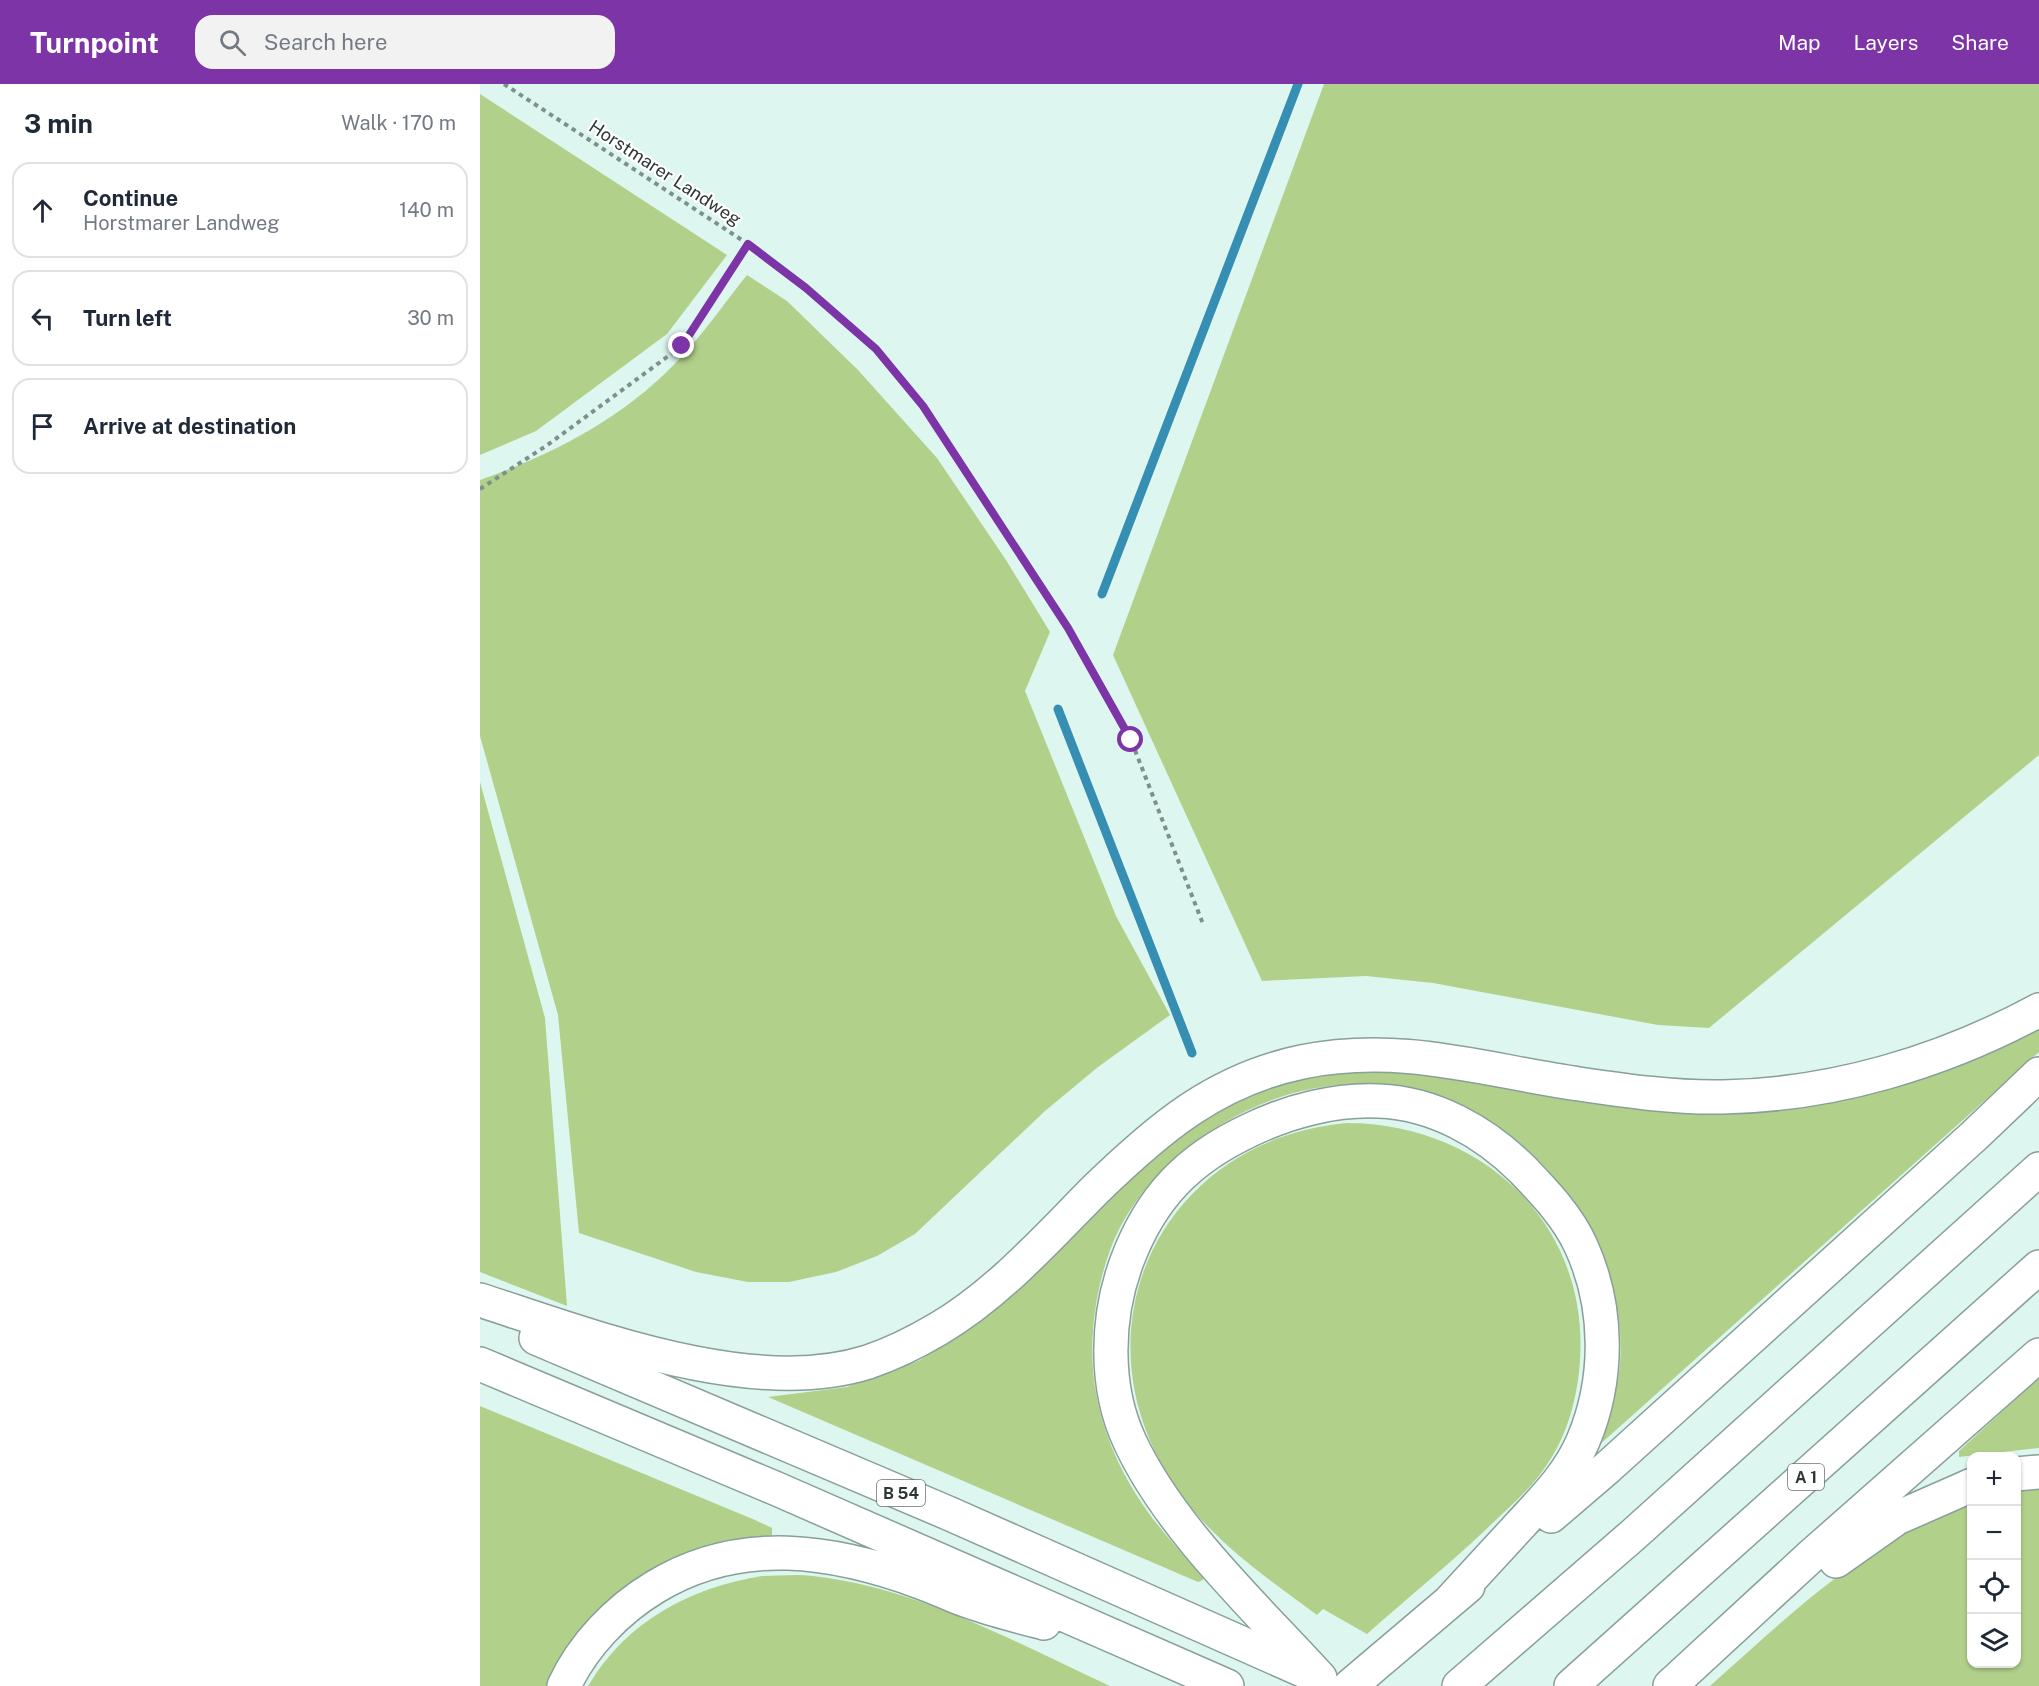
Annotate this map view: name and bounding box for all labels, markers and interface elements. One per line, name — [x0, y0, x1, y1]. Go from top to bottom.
search box — [195, 15, 615, 69]
text: Turnpoint — [30, 26, 159, 59]
icon: search — [216, 26, 249, 59]
text: Search here — [264, 29, 387, 55]
text: Map — [1778, 30, 1821, 55]
text: Layers — [1854, 30, 1918, 55]
text: Share — [1951, 30, 2009, 55]
text: 3 min — [24, 108, 93, 139]
text: Walk · 170 m — [341, 111, 456, 135]
street label: Horstmarer Landweg — [585, 116, 745, 230]
text: Continue — [83, 185, 178, 211]
icon: ahead — [26, 194, 59, 227]
text: 140 m — [399, 198, 454, 222]
text: Horstmarer Landweg — [83, 211, 280, 235]
icon: left — [26, 302, 59, 335]
text: Turn left — [83, 305, 172, 331]
text: 30 m — [407, 306, 454, 330]
route end — [668, 332, 694, 358]
icon: arrive — [26, 410, 59, 443]
text: Arrive at destination — [83, 413, 296, 439]
route start — [1117, 726, 1143, 752]
map controls — [1967, 1452, 2021, 1668]
button: + — [1967, 1452, 2021, 1506]
road number: A 1 — [1788, 1464, 1824, 1490]
road number: B 54 — [877, 1480, 925, 1506]
button: − — [1967, 1506, 2021, 1560]
button: locate — [1967, 1560, 2021, 1614]
button: layers — [1967, 1614, 2021, 1668]

